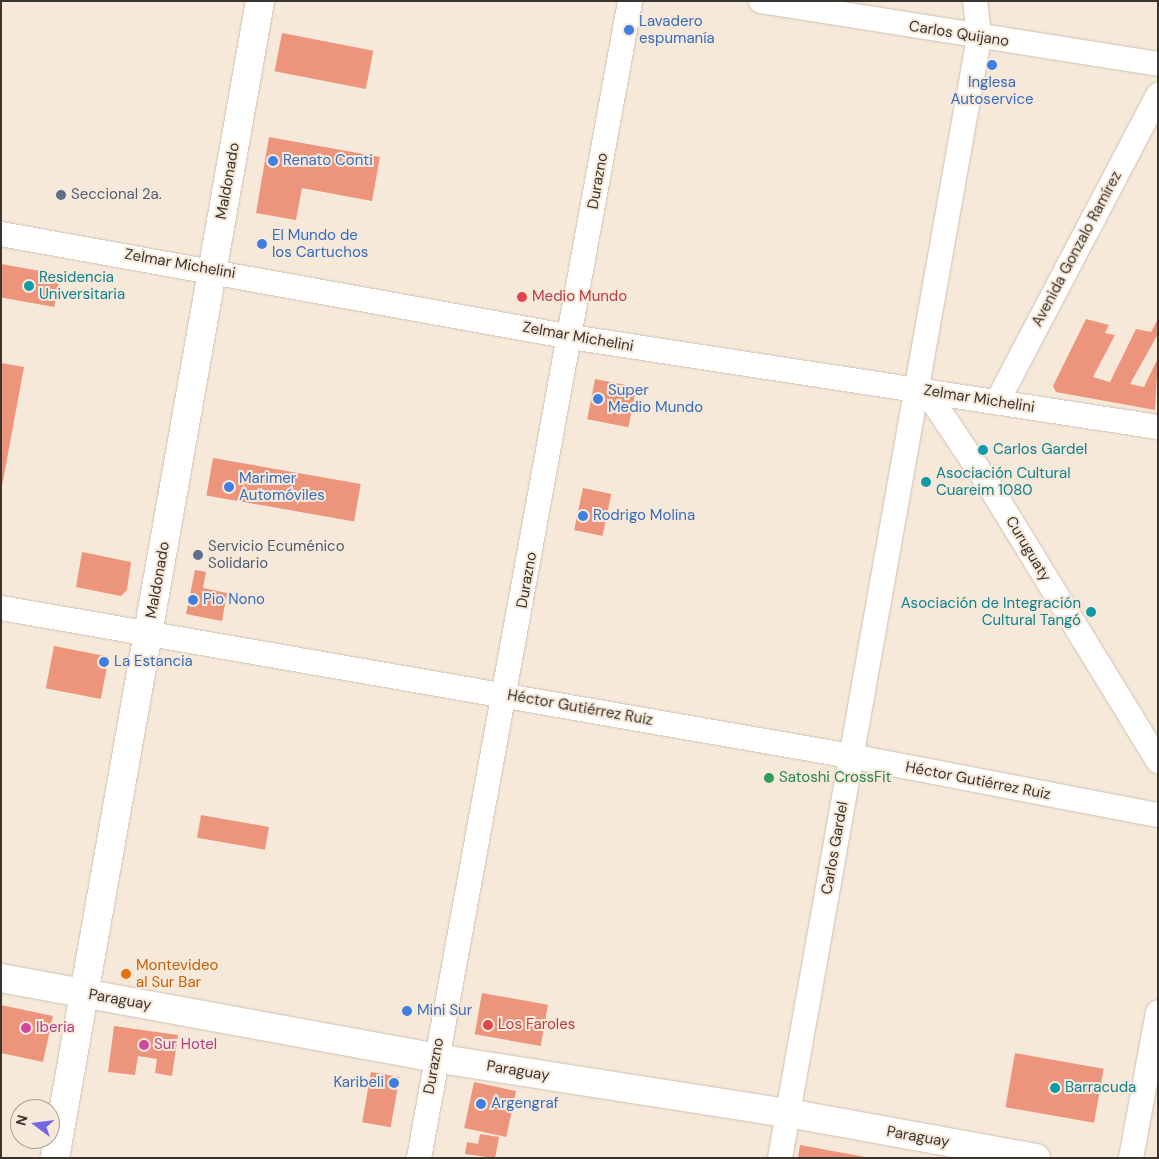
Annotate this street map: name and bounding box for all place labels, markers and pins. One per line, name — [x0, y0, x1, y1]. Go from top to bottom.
place label: Lavadero espumanía — [639, 12, 715, 47]
marker: Lavadero espumanía — [623, 24, 635, 36]
marker: Inglesa Autoservice — [986, 59, 998, 71]
place label: Inglesa Autoservice — [950, 73, 1034, 108]
place label: Renato Conti — [283, 152, 373, 170]
marker: Renato Conti — [267, 155, 279, 167]
place label: Seccional 2a. — [71, 186, 162, 204]
marker: Seccional 2a. — [55, 189, 67, 201]
place label: El Mundo de los Cartuchos — [272, 226, 368, 261]
marker: El Mundo de los Cartuchos — [256, 238, 268, 250]
place label: Residencia Universitaria — [39, 268, 125, 303]
marker: Residencia Universitaria — [23, 280, 35, 292]
place label: Medio Mundo — [532, 288, 627, 306]
marker: Medio Mundo — [516, 291, 528, 303]
place label: Super Medio Mundo — [608, 381, 703, 416]
marker: Super Medio Mundo — [592, 393, 604, 405]
place label: Carlos Gardel — [993, 441, 1087, 459]
marker: Carlos Gardel — [977, 444, 989, 456]
place label: Asociación Cultural Cuareim 1080 — [936, 464, 1071, 499]
place label: Marimer Automóviles — [239, 469, 325, 504]
marker: Asociación Cultural Cuareim 1080 — [920, 476, 932, 488]
marker: Marimer Automóviles — [223, 481, 235, 493]
place label: Rodrigo Molina — [593, 507, 695, 525]
marker: Rodrigo Molina — [577, 510, 589, 522]
place label: Servicio Ecuménico Solidario — [208, 537, 345, 572]
marker: Servicio Ecuménico Solidario — [192, 549, 204, 561]
place label: Pio Nono — [203, 591, 265, 609]
marker: Pio Nono — [187, 594, 199, 606]
place label: Asociación de Integración Cultural Tangó — [901, 594, 1081, 629]
marker: Asociación de Integración Cultural Tangó — [1085, 606, 1097, 618]
place label: La Estancia — [114, 653, 193, 671]
marker: La Estancia — [98, 656, 110, 668]
place label: Satoshi CrossFit — [779, 769, 891, 787]
marker: Satoshi CrossFit — [763, 772, 775, 784]
place label: Montevideo al Sur Bar — [136, 956, 218, 991]
marker: Montevideo al Sur Bar — [120, 968, 132, 980]
place label: Mini Sur — [417, 1002, 472, 1020]
marker: Mini Sur — [401, 1005, 413, 1017]
place label: Los Faroles — [498, 1016, 575, 1034]
place label: Iberia — [36, 1019, 75, 1037]
marker: Los Faroles — [482, 1019, 494, 1031]
marker: Iberia — [20, 1022, 32, 1034]
place label: Sur Hotel — [154, 1036, 217, 1054]
marker: Sur Hotel — [138, 1039, 150, 1051]
place label: Karibeli — [333, 1074, 384, 1092]
marker: Karibeli — [388, 1077, 400, 1089]
place label: Barracuda — [1065, 1079, 1136, 1097]
marker: Barracuda — [1049, 1082, 1061, 1094]
place label: Argengraf — [491, 1095, 559, 1113]
marker: Argengraf — [475, 1098, 487, 1110]

